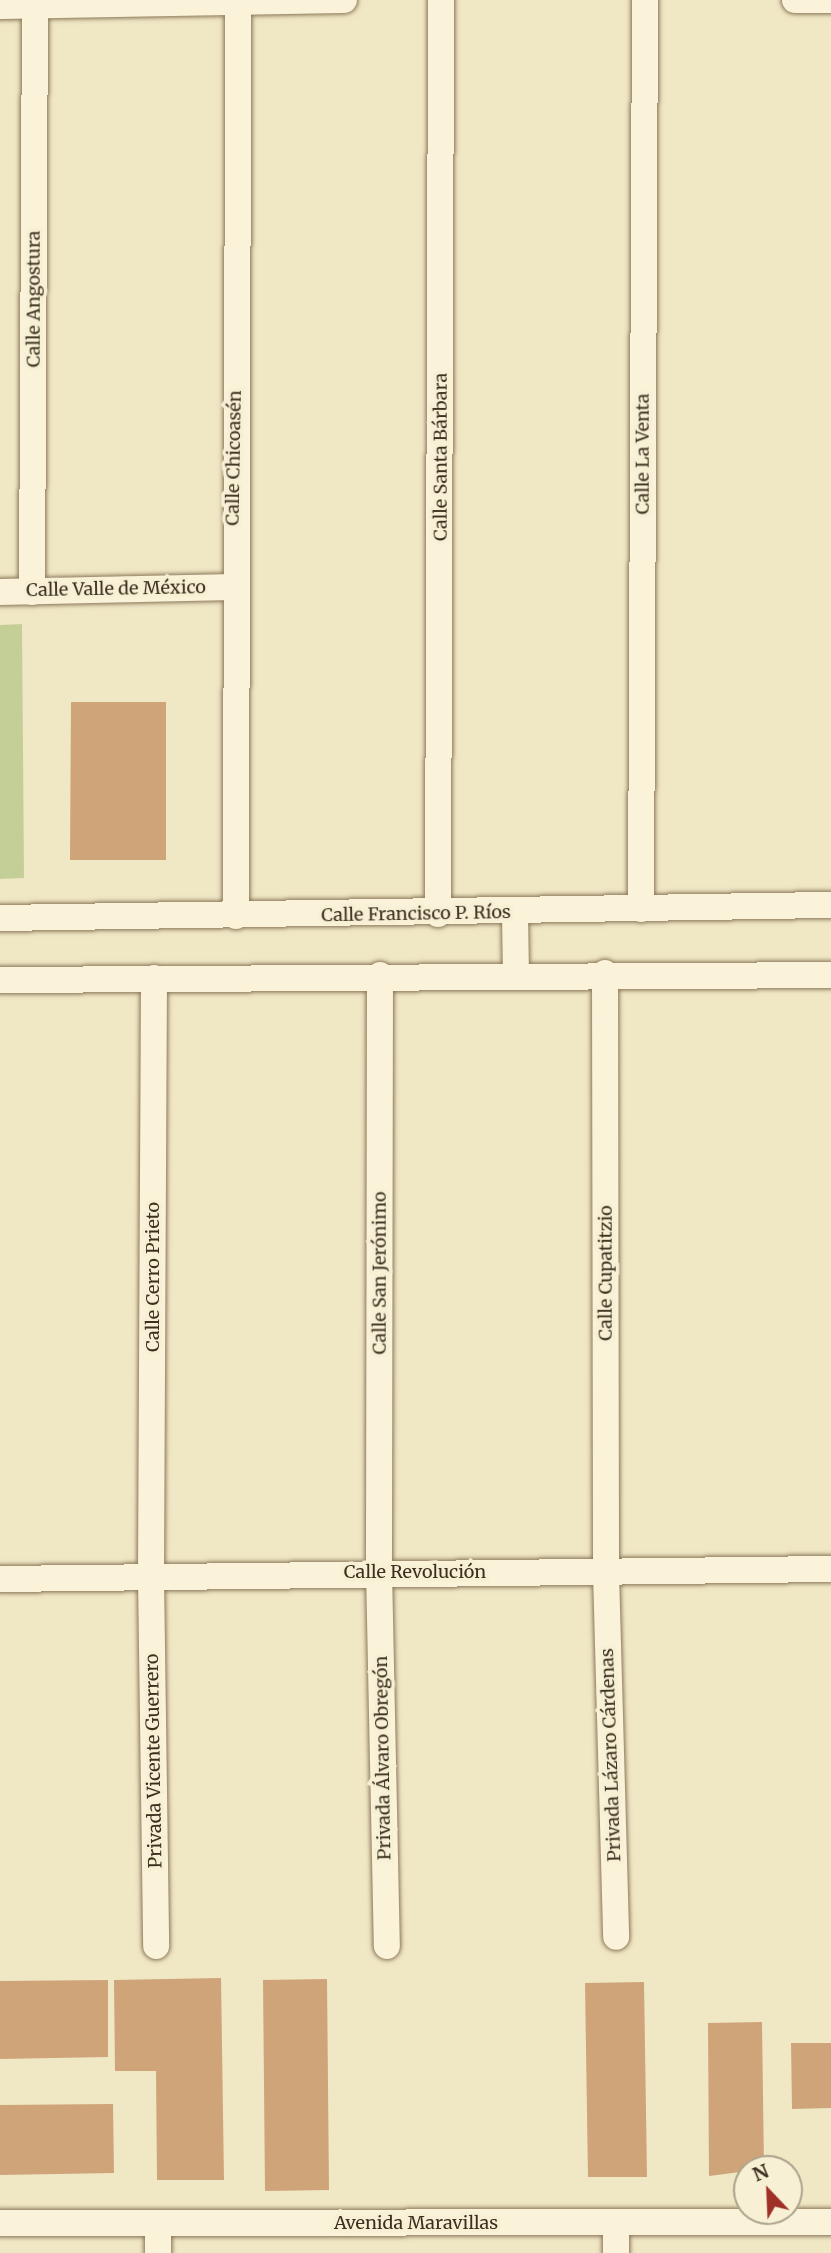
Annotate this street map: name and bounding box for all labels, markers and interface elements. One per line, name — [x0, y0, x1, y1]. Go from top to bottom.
street label: Calle Angostura — [23, 231, 45, 367]
street label: Calle Santa Bárbara — [430, 373, 452, 541]
street label: Calle Chicoasén — [222, 390, 246, 526]
street label: Calle La Venta — [632, 394, 654, 514]
street label: Calle Valle de México — [26, 577, 206, 601]
street label: Calle Francisco P. Ríos — [321, 902, 511, 926]
street label: Calle San Jerónimo — [369, 1192, 391, 1354]
street label: Calle Cerro Prieto — [142, 1202, 164, 1352]
street label: Calle Cupatitzio — [595, 1205, 617, 1341]
street label: Calle Revolución — [344, 1561, 486, 1583]
street label: Privada Lázaro Cárdenas — [596, 1648, 626, 1862]
street label: Privada Vicente Guerrero — [141, 1653, 167, 1869]
street label: Privada Álvaro Obregón — [370, 1656, 396, 1860]
north arrow — [733, 2155, 803, 2225]
text: N — [749, 2159, 772, 2186]
street label: Avenida Maravillas — [334, 2212, 498, 2234]

